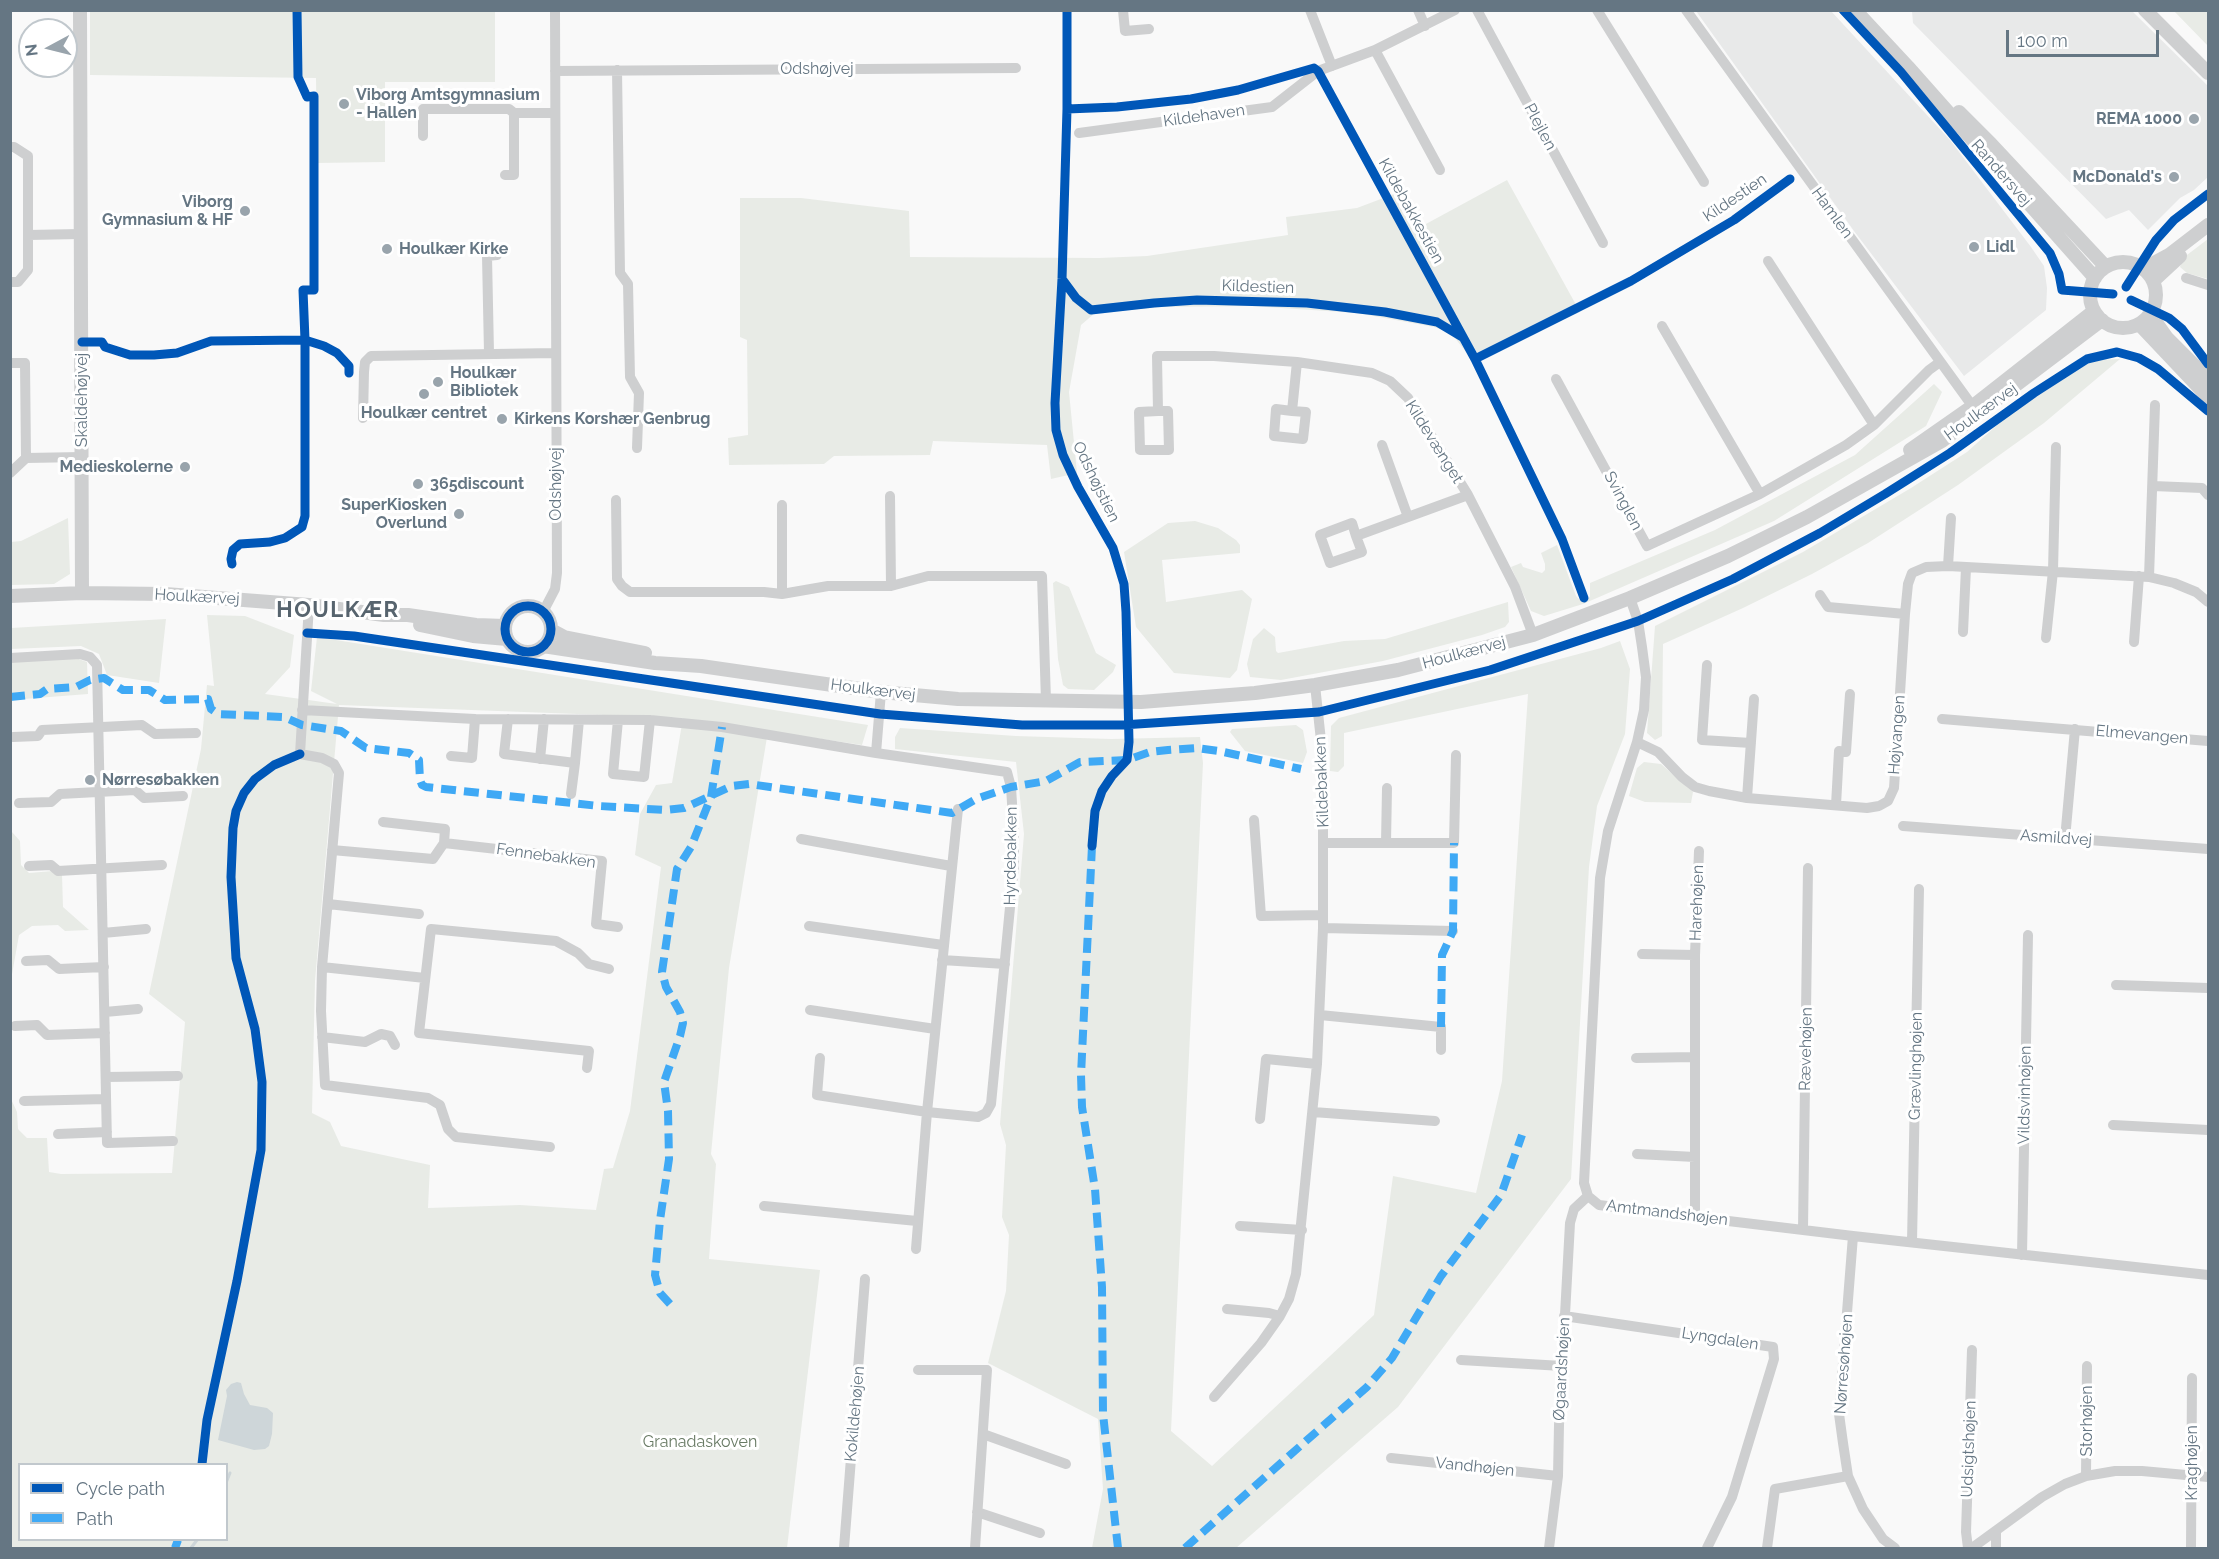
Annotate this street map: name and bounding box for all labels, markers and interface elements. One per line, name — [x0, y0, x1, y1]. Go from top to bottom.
north arrow — [18, 18, 78, 78]
scale bar — [2009, 18, 2162, 56]
text: 100 m — [2017, 30, 2068, 51]
text: N — [21, 43, 42, 57]
street label: Odshøjvej — [780, 59, 854, 79]
place label: Viborg Amtsgymnasium - Hallen — [356, 85, 540, 123]
marker: Viborg Amtsgymnasium - Hallen — [337, 97, 351, 111]
street label: Plejlen — [1520, 100, 1560, 154]
street label: Kildehaven — [1162, 101, 1246, 131]
place label: REMA 1000 — [2096, 109, 2182, 129]
marker: REMA 1000 — [2187, 112, 2201, 126]
street label: Randersvej — [1967, 136, 2035, 210]
street label: Kildebakkestien — [1374, 155, 1448, 267]
place label: McDonald's — [2072, 167, 2162, 187]
street label: Kildestien — [1699, 170, 1771, 226]
marker: McDonald's — [2167, 170, 2181, 184]
street label: Hamlen — [1807, 184, 1857, 242]
place label: Viborg Gymnasium & HF — [102, 192, 233, 230]
marker: Viborg Gymnasium & HF — [238, 204, 252, 218]
place label: Lidl — [1986, 237, 2015, 257]
place label: Houlkær Kirke — [399, 239, 508, 259]
marker: Lidl — [1967, 240, 1981, 254]
marker: Houlkær Kirke — [380, 242, 394, 256]
street label: Kildestien — [1221, 276, 1295, 298]
street label: Skaldehøjvej — [72, 353, 92, 447]
place label: Houlkær Bibliotek — [450, 363, 518, 401]
marker: Houlkær Bibliotek — [431, 375, 445, 389]
street label: Houlkærvej — [1941, 379, 2021, 445]
marker: Houlkær centret — [417, 387, 431, 401]
street label: Kildevænget — [1401, 397, 1467, 487]
place label: Houlkær centret — [361, 403, 487, 423]
place label: Kirkens Korshær Genbrug — [514, 409, 710, 429]
marker: Kirkens Korshær Genbrug — [495, 412, 509, 426]
street label: Odshøjstien — [1068, 438, 1124, 526]
street label: Odshøjvej — [546, 447, 566, 521]
place label: Medieskolerne — [60, 457, 173, 477]
marker: Medieskolerne — [178, 460, 192, 474]
street label: Svinglen — [1600, 468, 1646, 534]
place label: 365discount — [430, 474, 524, 494]
marker: 365discount — [411, 477, 425, 491]
place label: SuperKiosken Overlund — [341, 495, 447, 533]
marker: SuperKiosken Overlund — [452, 507, 466, 521]
street label: Houlkærvej — [154, 585, 240, 609]
district label: HOULKÆR — [276, 597, 400, 623]
street label: Houlkærvej — [1420, 633, 1508, 673]
street label: Houlkærvej — [830, 675, 916, 705]
street label: Højvangen — [1885, 695, 1909, 775]
street label: Elmevangen — [2095, 721, 2189, 749]
street label: Kildebakken — [1311, 736, 1333, 828]
place label: Nørresøbakken — [102, 770, 219, 790]
marker: Nørresøbakken — [83, 773, 97, 787]
street label: Hyrdebakken — [1001, 806, 1021, 906]
street label: Asmildvej — [2019, 826, 2093, 850]
street label: Fennebakken — [495, 840, 597, 872]
street label: Harehøjen — [1686, 865, 1708, 941]
street label: Rævehøjen — [1796, 1007, 1816, 1091]
street label: Grævlinghøjen — [1905, 1012, 1927, 1120]
street label: Vildsvinhøjen — [2015, 1045, 2035, 1145]
street label: Amtmandshøjen — [1605, 1196, 1729, 1230]
street label: Nørresøhøjen — [1831, 1313, 1857, 1415]
street label: Øgaardshøjen — [1550, 1317, 1574, 1421]
street label: Lyngdalen — [1680, 1323, 1760, 1355]
street label: Kokildehøjen — [841, 1365, 869, 1463]
street label: Storhøjen — [2077, 1385, 2097, 1457]
street label: Udsigtshøjen — [1958, 1400, 1980, 1498]
street label: Kraghøjen — [2182, 1425, 2202, 1501]
park label: Granadaskoven — [643, 1432, 757, 1452]
street label: Vandhøjen — [1435, 1453, 1515, 1481]
legend — [18, 1463, 228, 1541]
text: Cycle path — [76, 1478, 165, 1499]
text: Path — [76, 1508, 113, 1529]

